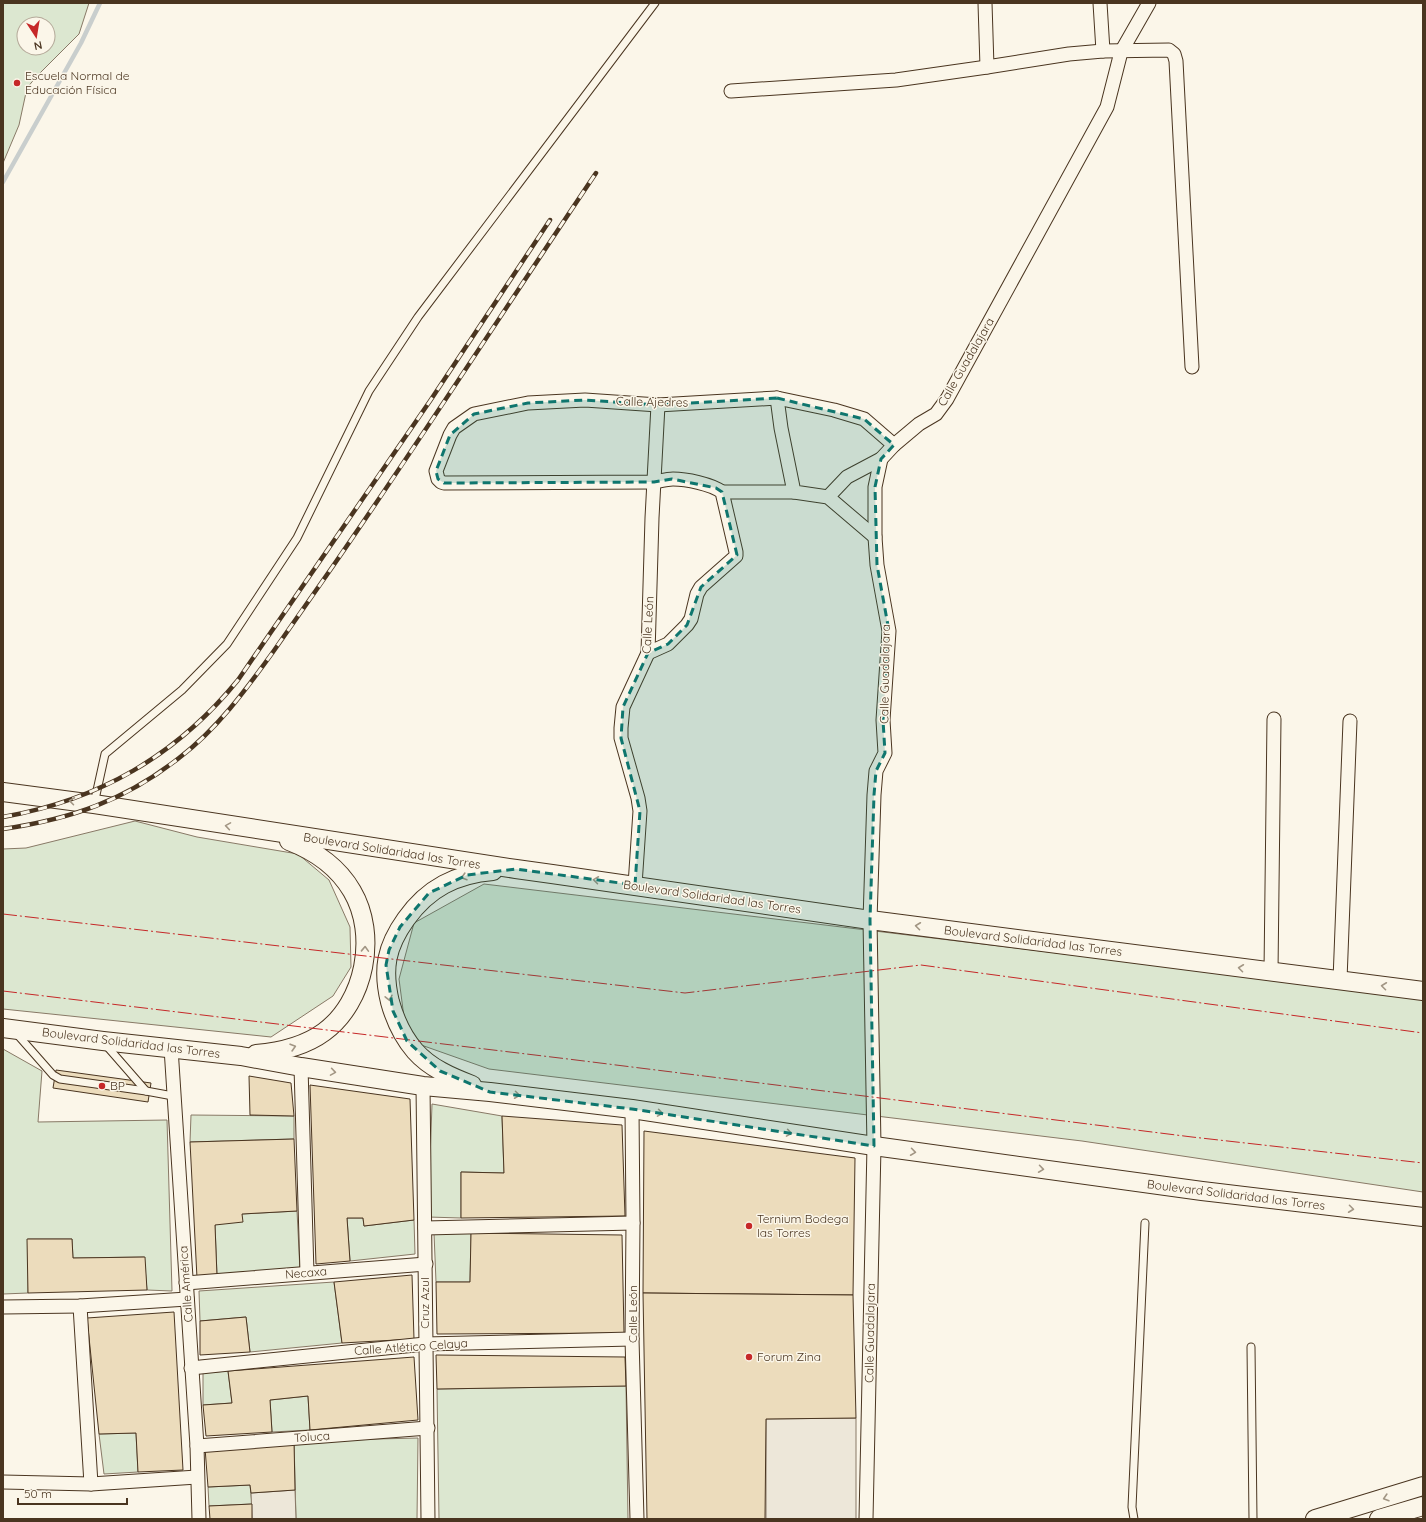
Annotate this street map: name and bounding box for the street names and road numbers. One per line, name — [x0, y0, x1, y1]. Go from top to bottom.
street label: Calle Guadalajara — [934, 315, 997, 409]
street label: Calle Ajedres — [616, 393, 689, 410]
street label: Calle León — [638, 596, 657, 654]
street label: Calle Guadalajara — [876, 624, 893, 724]
street label: Boulevard Solidaridad las Torres — [302, 829, 482, 872]
street label: Boulevard Solidaridad las Torres — [622, 877, 802, 916]
street label: Boulevard Solidaridad las Torres — [943, 922, 1123, 959]
street label: Boulevard Solidaridad las Torres — [41, 1024, 221, 1061]
street label: Boulevard Solidaridad las Torres — [1146, 1176, 1326, 1213]
street label: Calle América — [175, 1245, 196, 1323]
street label: Necaxa — [284, 1263, 328, 1282]
street label: Cruz Azul — [417, 1277, 432, 1329]
street label: Calle Guadalajara — [861, 1283, 878, 1383]
street label: Calle León — [625, 1285, 640, 1343]
street label: Calle Atlético Celaya — [354, 1335, 468, 1358]
street label: Toluca — [293, 1428, 330, 1445]

